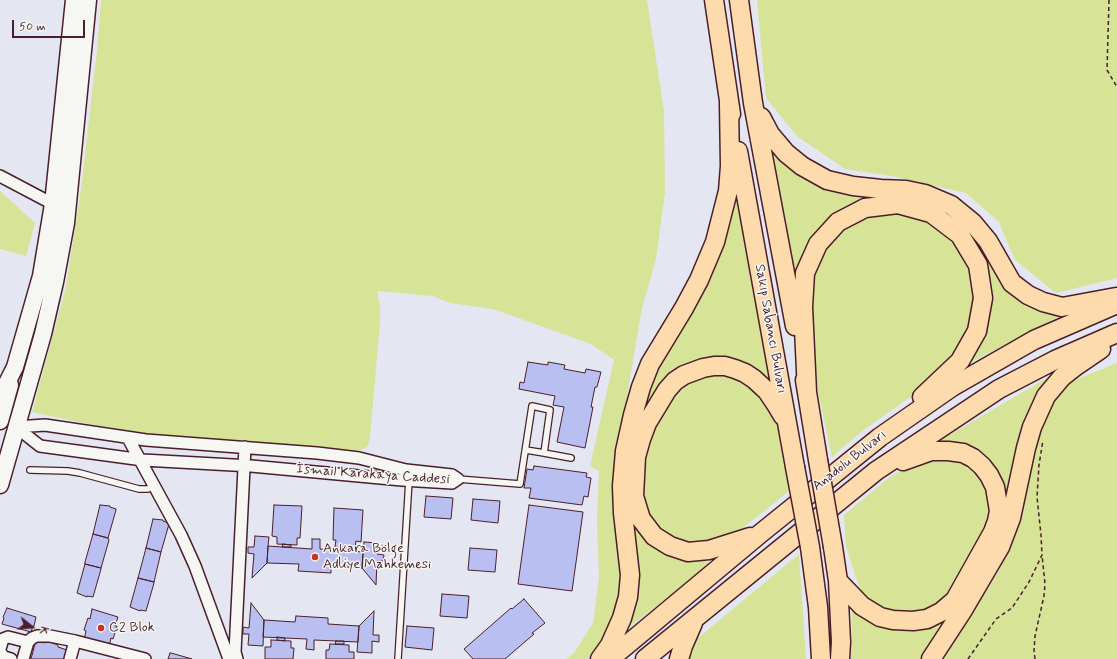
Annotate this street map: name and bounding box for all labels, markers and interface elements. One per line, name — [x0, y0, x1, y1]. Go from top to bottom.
scale bar — [14, 12, 87, 38]
text: 50 m — [19, 19, 46, 35]
street label: Sakıp Sabancı Bulvarı — [750, 263, 790, 395]
street label: Anadolu Bulvarı — [810, 427, 890, 495]
street label: İsmail Karakaya Caddesi — [296, 461, 450, 489]
place label: Ankara Bölge Adliye Mahkemesi — [323, 541, 431, 574]
marker: Ankara Bölge Adliye Mahkemesi — [310, 552, 320, 562]
north arrow — [12, 607, 52, 647]
place label: C2 Blok — [109, 620, 155, 636]
marker: C2 Blok — [96, 623, 106, 633]
text: K — [36, 625, 51, 636]

